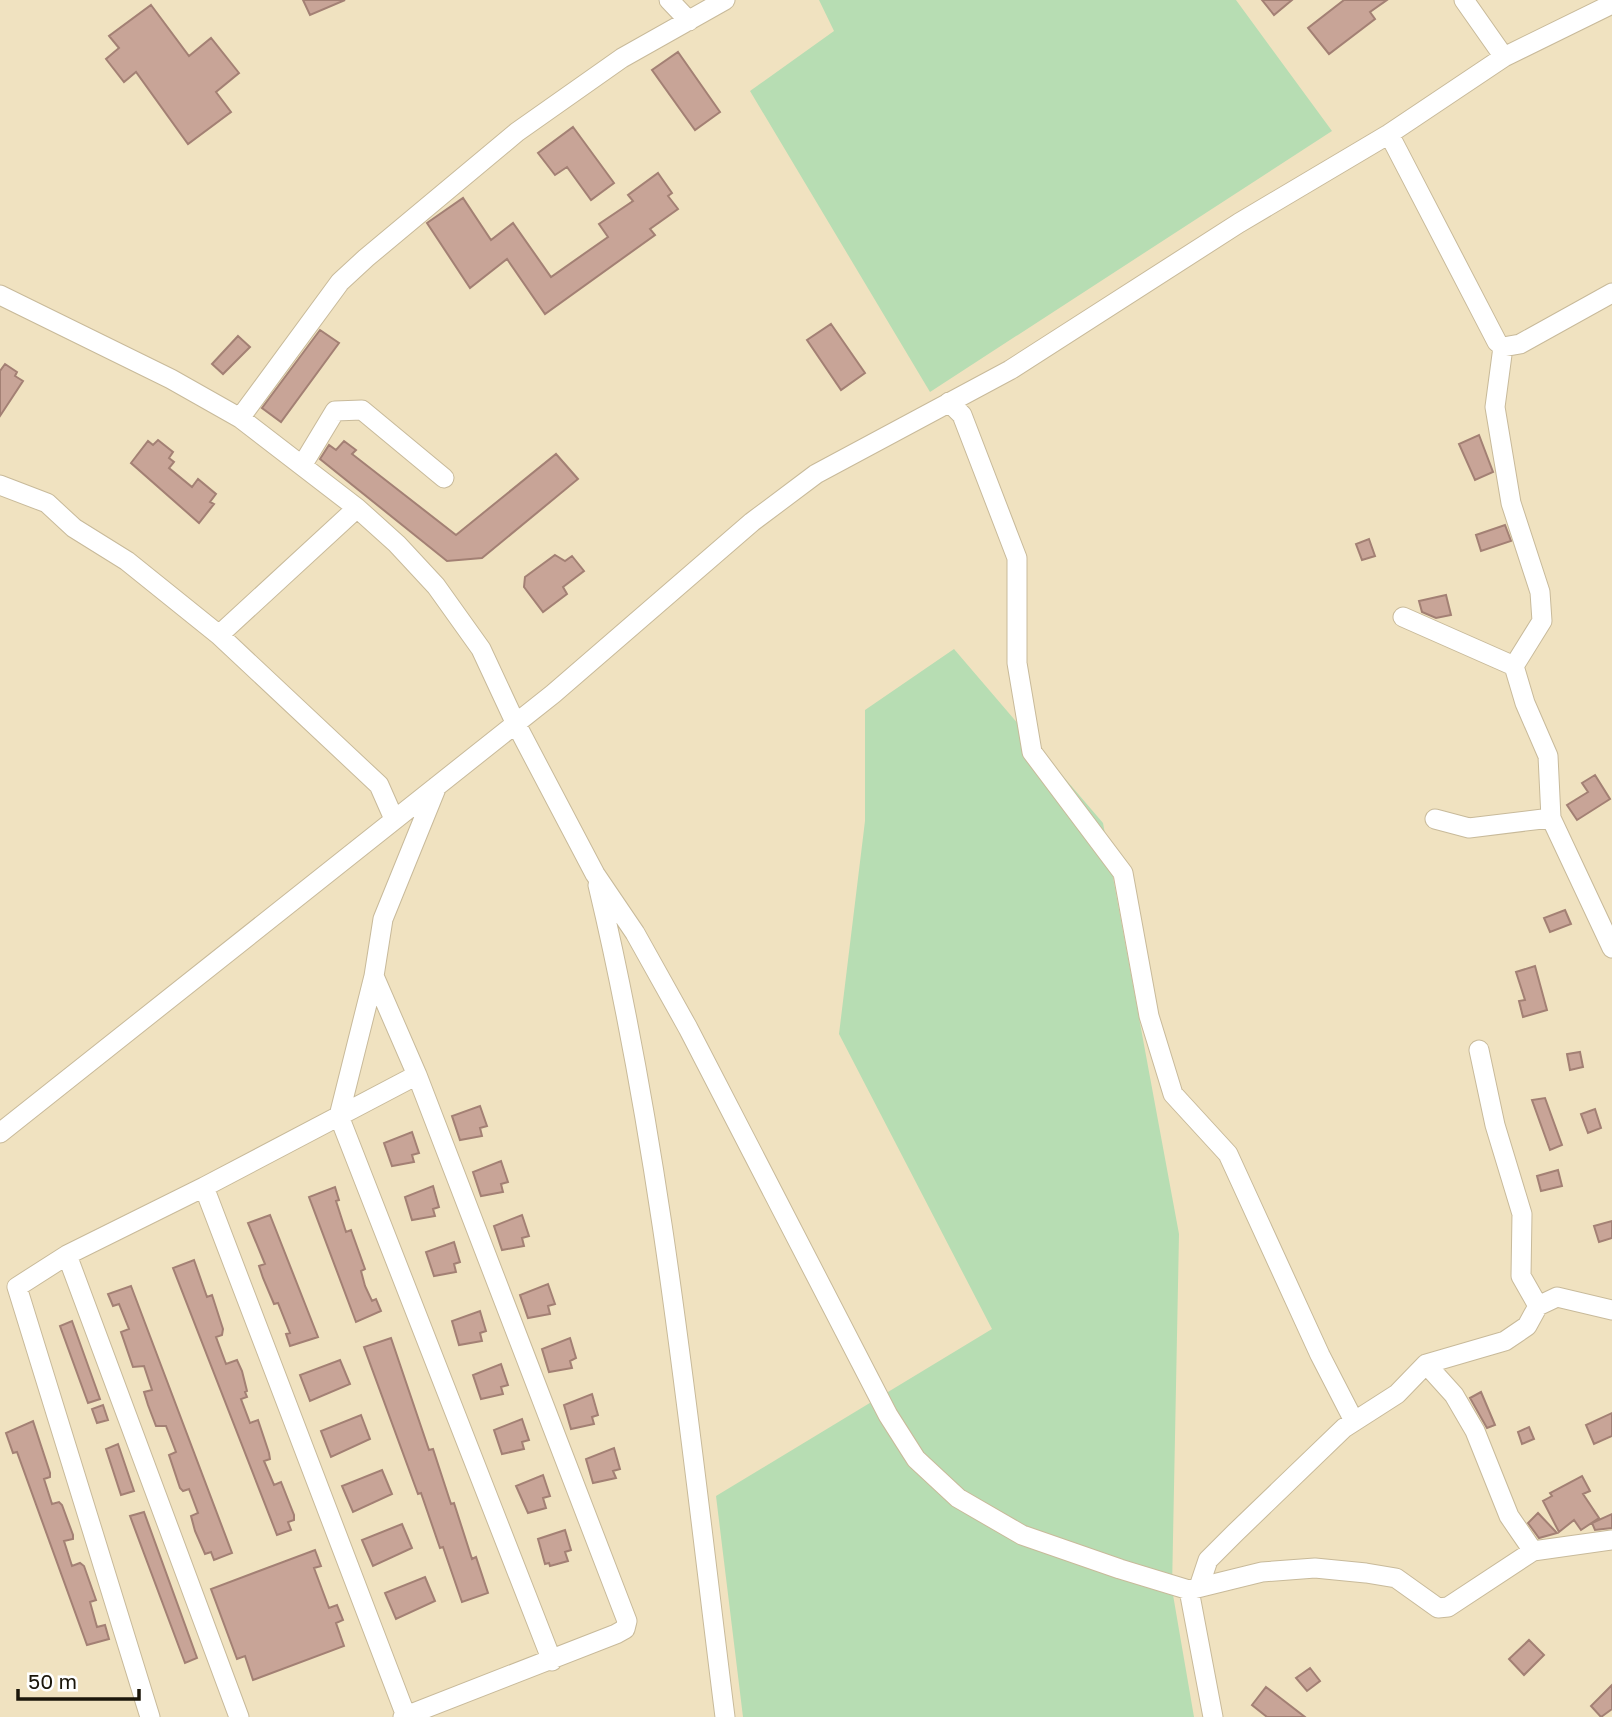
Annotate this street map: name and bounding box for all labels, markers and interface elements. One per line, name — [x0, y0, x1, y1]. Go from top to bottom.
scale bar — [18, 1658, 138, 1702]
text: 50 m — [28, 1668, 77, 1694]

